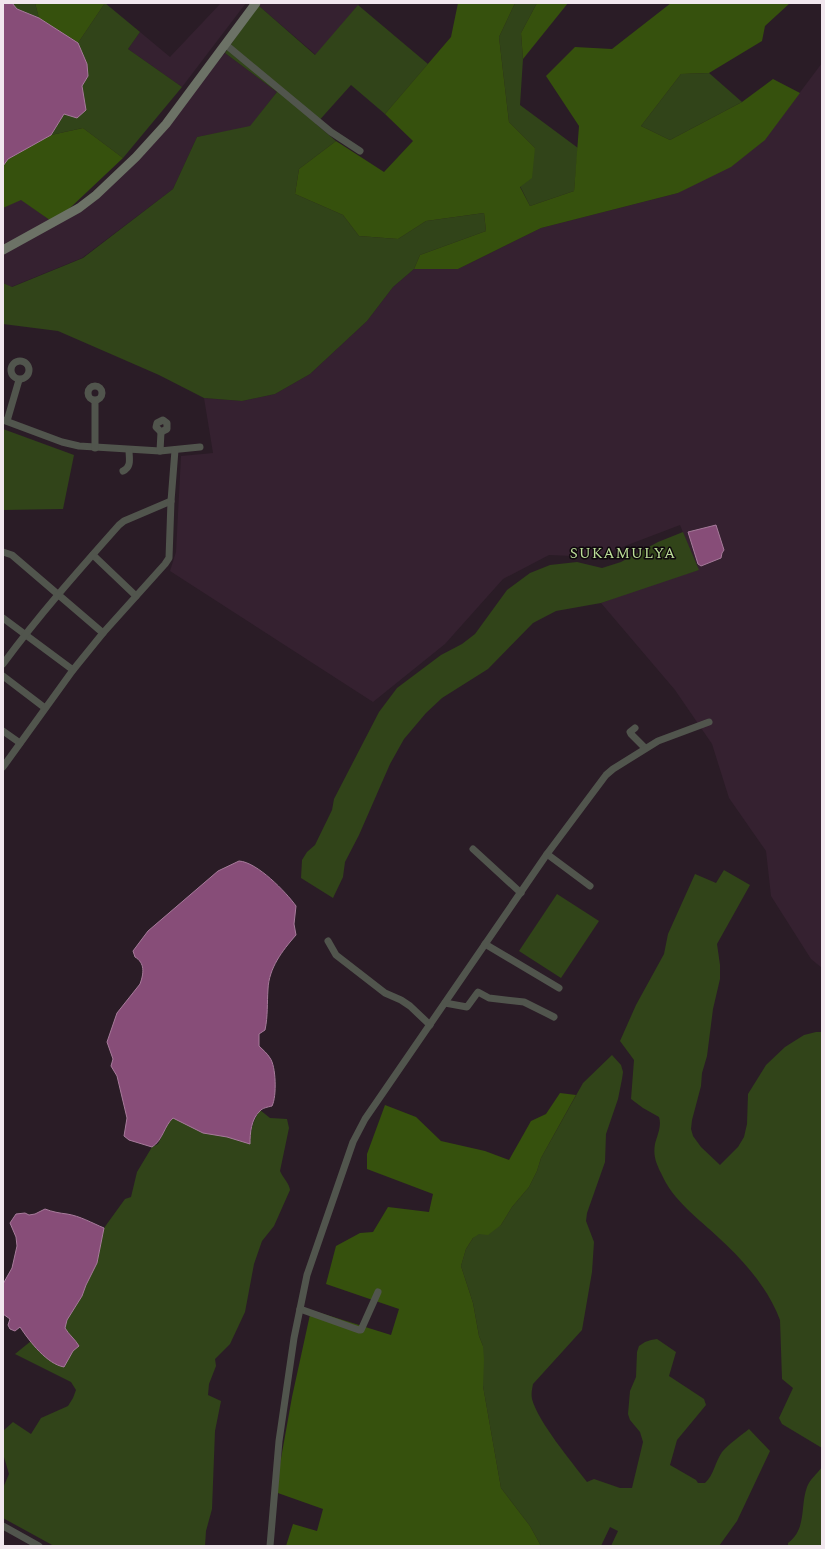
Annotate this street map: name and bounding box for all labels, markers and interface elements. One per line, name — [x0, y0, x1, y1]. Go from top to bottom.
district label: SUKAMULYA — [570, 542, 676, 565]

